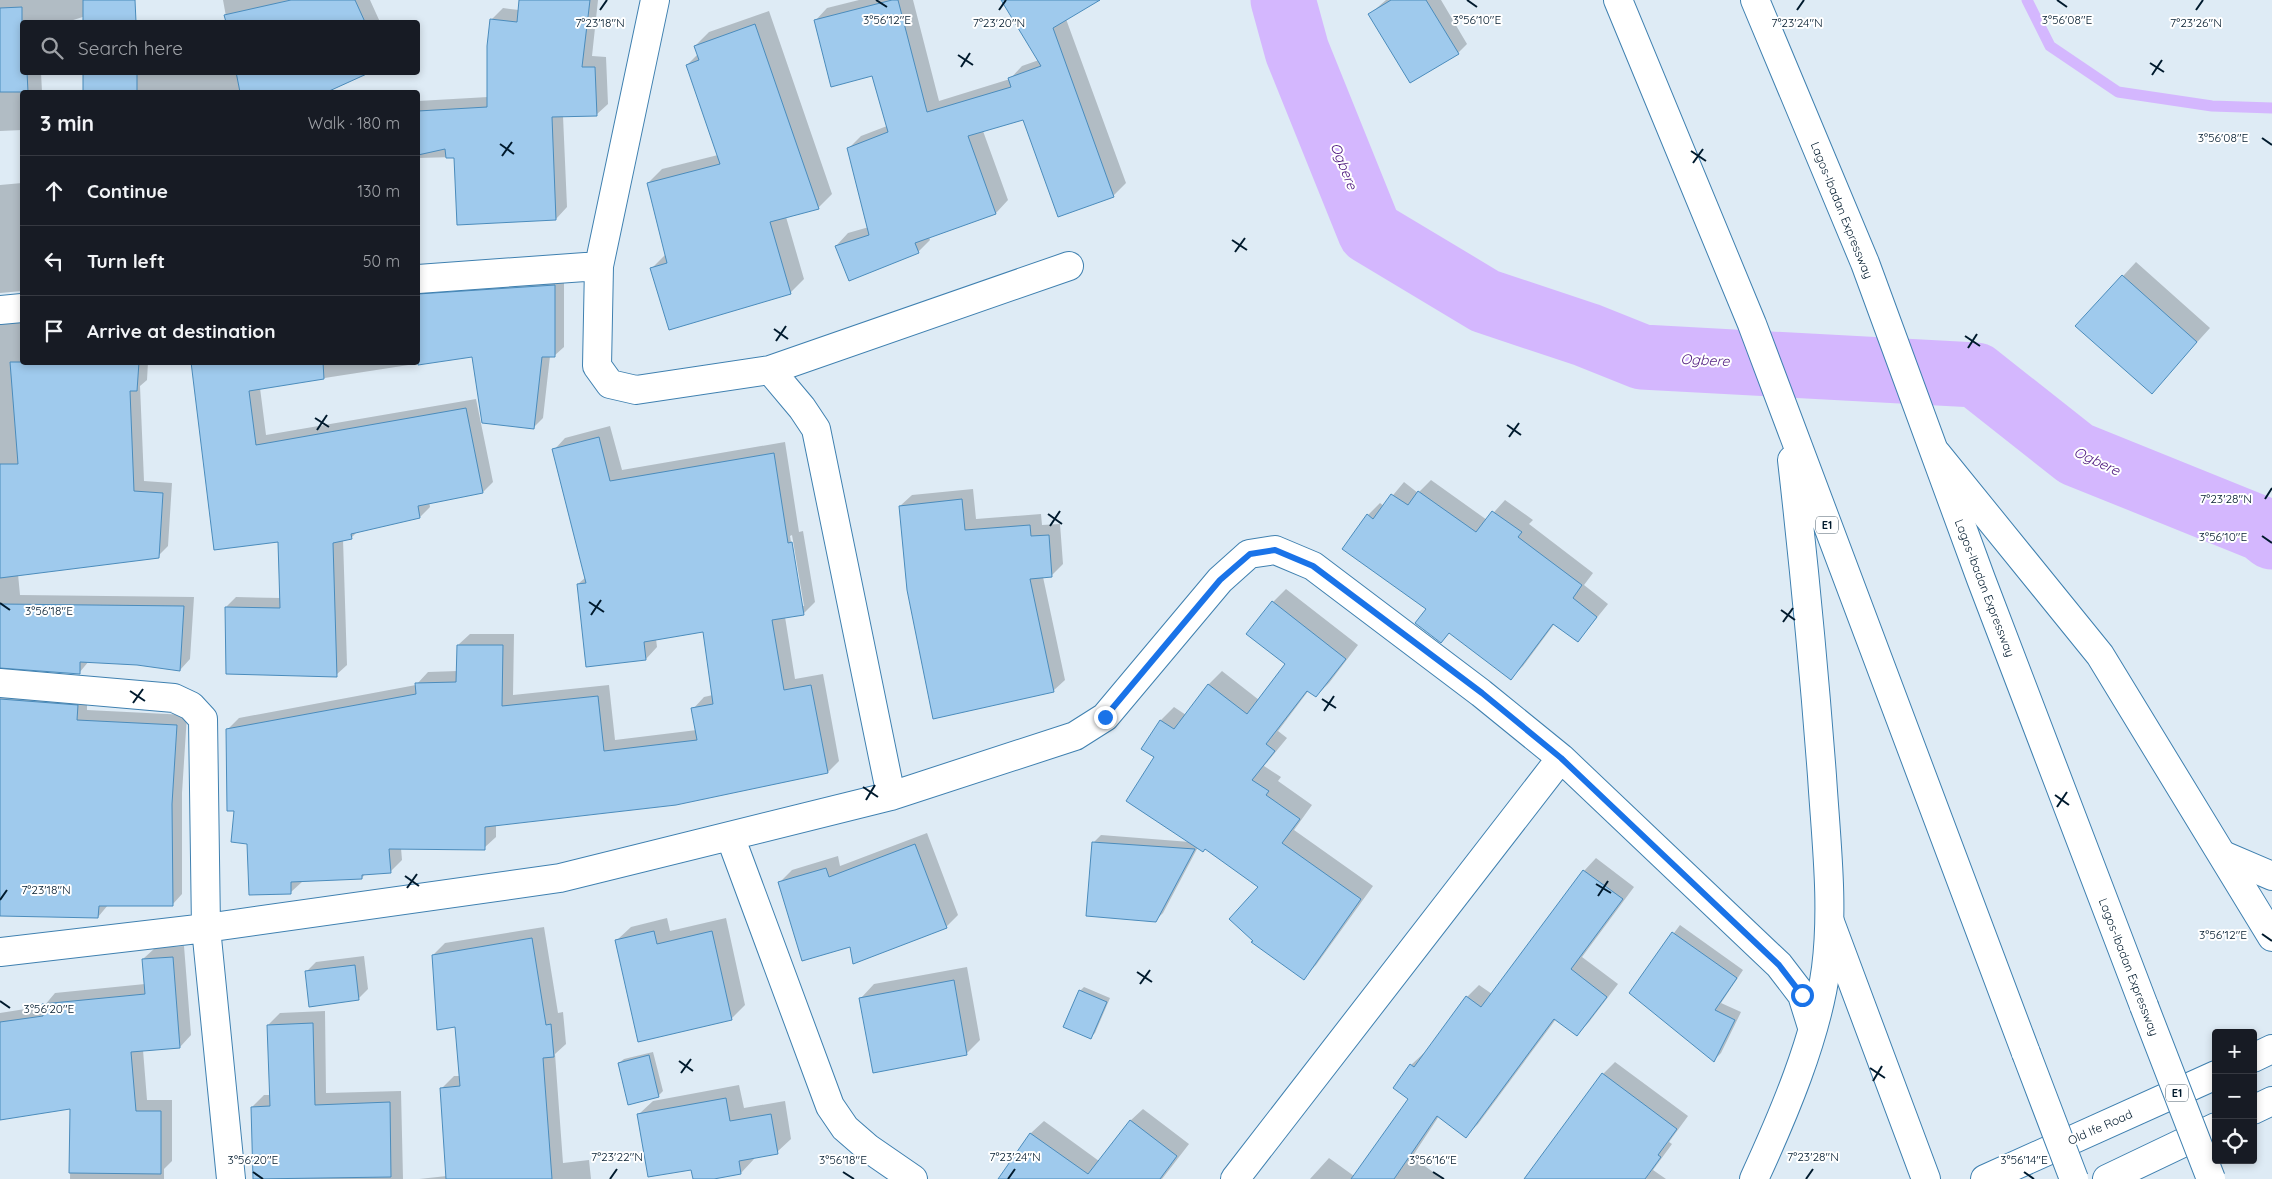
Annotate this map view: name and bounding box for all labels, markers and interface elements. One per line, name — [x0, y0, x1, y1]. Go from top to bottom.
text: 3°56'12"E — [863, 12, 911, 27]
text: 3°56'10"E — [1453, 12, 1501, 27]
text: 3°56'08"E — [2042, 12, 2092, 27]
text: 7°23'18"N — [575, 15, 625, 30]
text: 7°23'20"N — [973, 15, 1025, 30]
text: 7°23'24"N — [1771, 15, 1823, 30]
text: 7°23'26"N — [2170, 15, 2222, 30]
search box — [20, 20, 420, 75]
icon: search — [38, 34, 66, 62]
text: Search here — [78, 36, 183, 60]
text: 3 min — [40, 110, 94, 136]
text: Walk · 180 m — [308, 113, 400, 133]
text: 3°56'08"E — [2198, 130, 2248, 145]
street label: Lagos-Ibadan Expressway — [1808, 139, 1876, 281]
water label: Ogbere — [1327, 140, 1362, 193]
icon: ahead — [40, 177, 68, 205]
text: Continue — [87, 179, 168, 203]
text: 130 m — [357, 181, 400, 201]
icon: left — [40, 247, 68, 275]
text: Turn left — [87, 249, 165, 273]
text: 50 m — [363, 251, 400, 271]
icon: arrive — [40, 317, 68, 345]
text: Arrive at destination — [87, 319, 276, 343]
water label: Ogbere — [1680, 350, 1731, 370]
water label: Ogbere — [2071, 443, 2124, 480]
text: 7°23'28"N — [2200, 491, 2252, 506]
road number: E1 — [1816, 516, 1838, 534]
street label: Lagos-Ibadan Expressway — [1952, 517, 2018, 659]
text: 3°56'10"E — [2199, 529, 2247, 544]
text: 3°56'18"E — [25, 603, 73, 618]
route end — [1094, 706, 1117, 729]
text: 7°23'18"N — [21, 882, 71, 897]
street label: Lagos-Ibadan Expressway — [2096, 896, 2162, 1038]
text: 3°56'12"E — [2199, 927, 2247, 942]
route start — [1791, 984, 1814, 1007]
text: 3°56'20"E — [24, 1001, 75, 1016]
map controls — [2212, 1029, 2257, 1164]
button: + — [2212, 1029, 2257, 1074]
button: − — [2212, 1074, 2257, 1119]
road number: E1 — [2166, 1084, 2188, 1102]
street label: Old Ife Road — [2065, 1106, 2135, 1148]
button: locate — [2212, 1119, 2257, 1164]
text: 7°23'22"N — [591, 1149, 643, 1164]
text: 7°23'24"N — [989, 1149, 1041, 1164]
text: 7°23'28"N — [1787, 1149, 1839, 1164]
text: 3°56'20"E — [228, 1152, 279, 1167]
text: 3°56'18"E — [819, 1152, 867, 1167]
text: 3°56'16"E — [1409, 1152, 1457, 1167]
text: 3°56'14"E — [2000, 1152, 2048, 1167]

